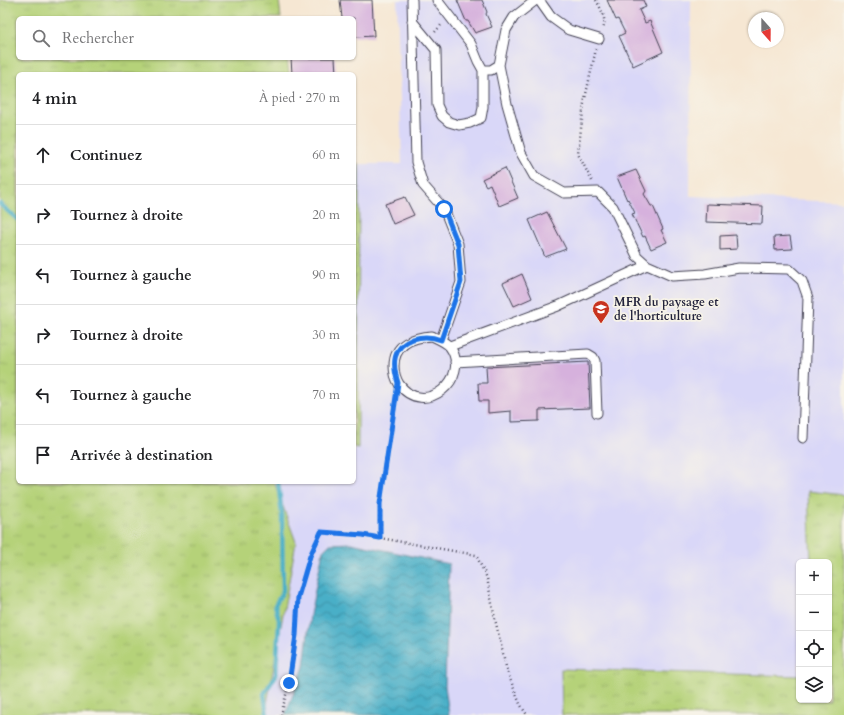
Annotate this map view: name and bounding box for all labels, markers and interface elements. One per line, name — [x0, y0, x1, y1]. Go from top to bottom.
north arrow — [748, 12, 784, 48]
search box — [16, 16, 356, 60]
icon: search — [30, 27, 52, 49]
text: Rechercher — [62, 28, 134, 48]
text: 4 min — [32, 87, 77, 110]
text: À pied · 270 m — [259, 89, 340, 107]
icon: ahead — [32, 144, 54, 166]
text: Continuez — [70, 145, 142, 165]
text: 60 m — [312, 146, 340, 164]
route start — [435, 200, 453, 218]
icon: right — [32, 204, 54, 226]
text: Tournez à droite — [70, 205, 183, 225]
text: 20 m — [312, 206, 340, 224]
icon: left — [32, 264, 54, 286]
text: Tournez à gauche — [70, 265, 192, 285]
text: 90 m — [312, 266, 340, 284]
place label: MFR du paysage et de l'horticulture — [614, 294, 719, 324]
school or university icon: MFR du paysage et de l'horticulture — [591, 299, 611, 324]
icon: right — [32, 324, 54, 346]
text: Tournez à droite — [70, 325, 183, 345]
text: 30 m — [312, 326, 340, 344]
icon: left — [32, 384, 54, 406]
text: Tournez à gauche — [70, 385, 192, 405]
text: 70 m — [312, 386, 340, 404]
icon: arrive — [32, 444, 54, 466]
text: Arrivée à destination — [70, 445, 213, 465]
map controls — [796, 559, 832, 703]
button: + — [796, 559, 832, 595]
button: − — [796, 595, 832, 631]
button: locate — [796, 631, 832, 667]
button: layers — [796, 667, 832, 703]
route end — [280, 674, 298, 692]

